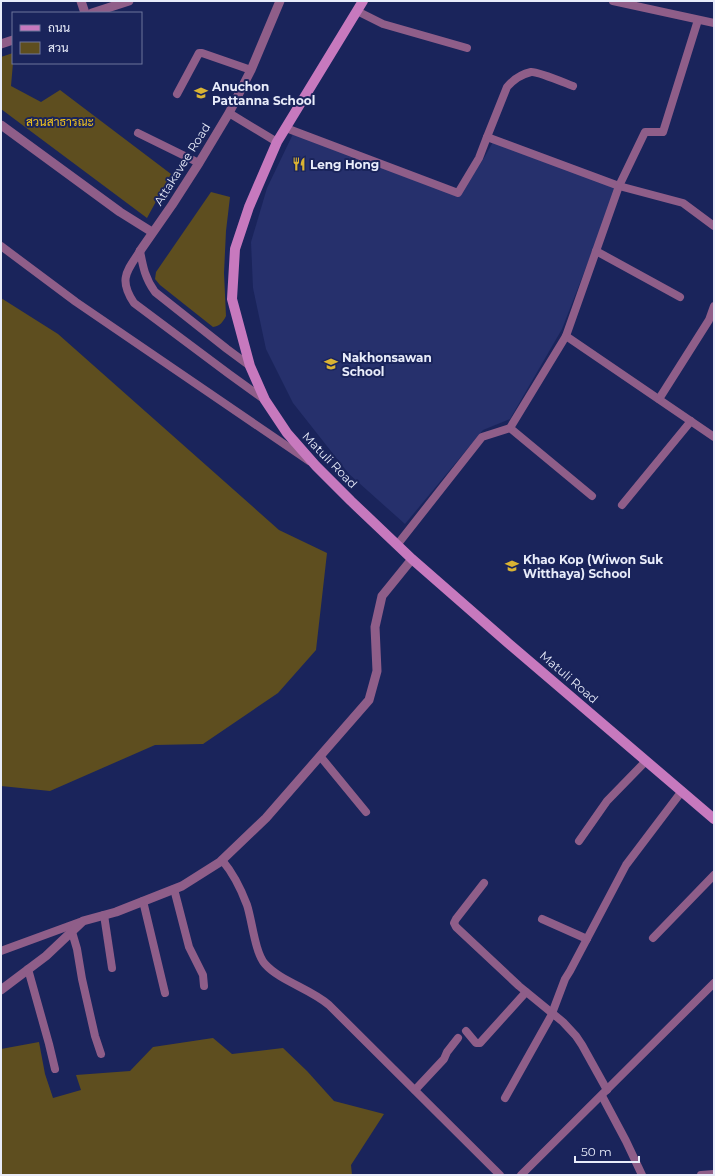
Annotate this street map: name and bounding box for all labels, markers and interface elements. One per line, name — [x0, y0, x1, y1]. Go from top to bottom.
legend — [12, 12, 142, 64]
text: ถนน — [48, 20, 71, 35]
text: สวน — [48, 40, 69, 55]
place label: Anuchon Pattanna School — [211, 79, 315, 108]
school or university icon: Anuchon Pattanna School — [193, 85, 209, 101]
park label: สวนสาธารณะ — [26, 114, 94, 129]
street label: Attakavee Road — [151, 120, 213, 208]
restaurant icon: Leng Hong — [291, 156, 307, 172]
place label: Leng Hong — [310, 157, 379, 172]
place label: Nakhonsawan School — [342, 350, 432, 379]
school or university icon: Nakhonsawan School — [323, 356, 339, 372]
street label: Matuli Road — [299, 429, 361, 491]
place label: Khao Kop (Wiwon Suk Witthaya) School — [523, 552, 663, 581]
school or university icon: Khao Kop (Wiwon Suk Witthaya) School — [504, 558, 520, 574]
street label: Matuli Road — [537, 648, 601, 706]
scale bar — [575, 1138, 639, 1164]
text: 50 m — [581, 1144, 612, 1159]

